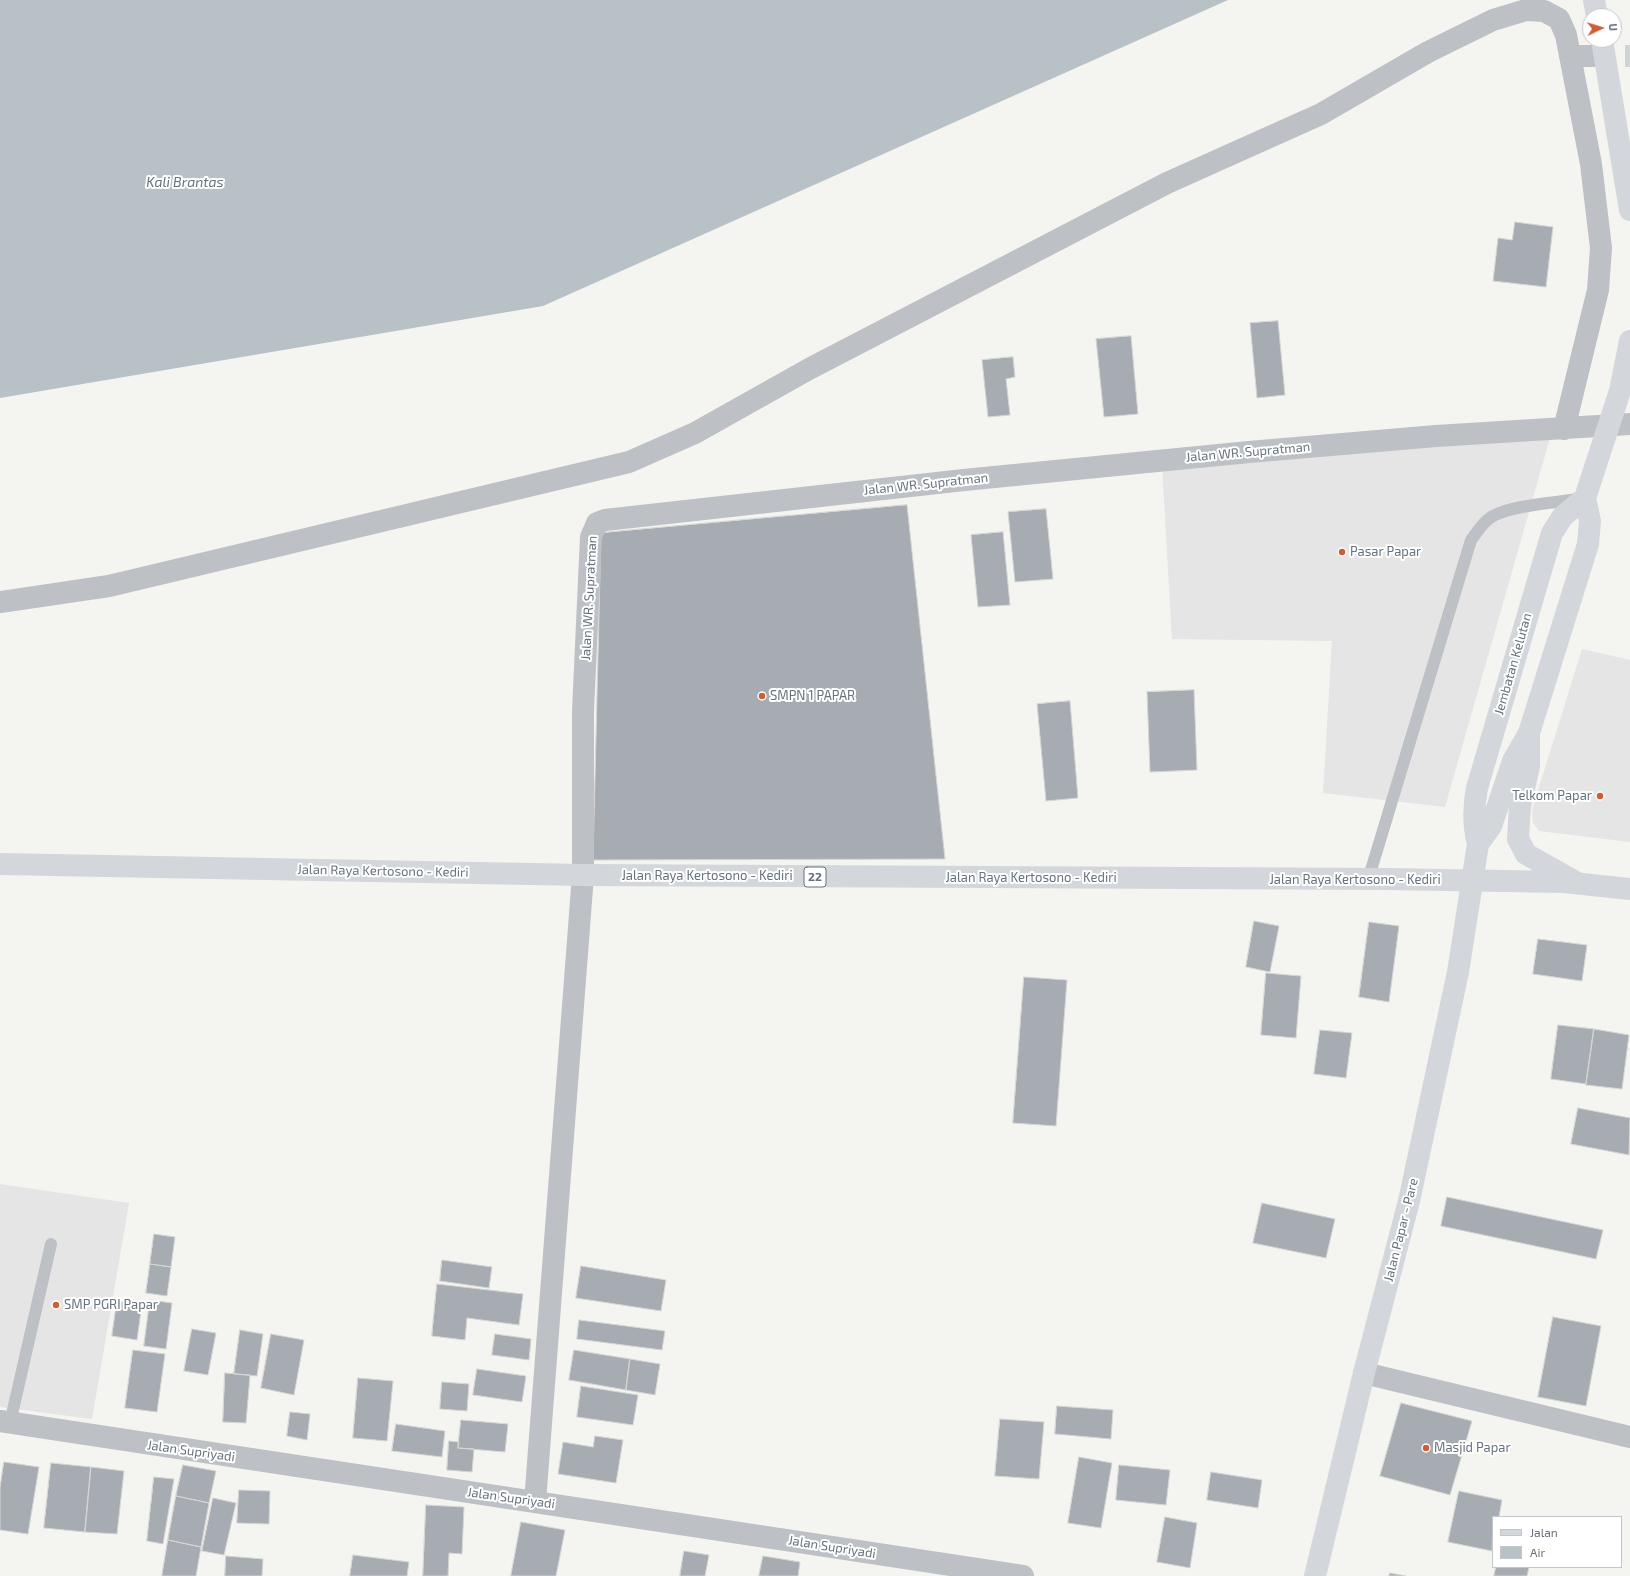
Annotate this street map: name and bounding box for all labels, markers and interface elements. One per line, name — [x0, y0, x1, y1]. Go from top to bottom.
north arrow — [1582, 8, 1622, 48]
text: U — [1607, 23, 1620, 31]
water label: Kali Brantas — [146, 174, 224, 190]
street label: Jalan WR. Supratman — [1185, 439, 1311, 465]
street label: Jalan WR. Supratman — [863, 470, 989, 498]
street label: Jalan WR. Supratman — [578, 535, 600, 661]
place label: Pasar Papar — [1350, 544, 1421, 560]
marker: Pasar Papar — [1337, 547, 1347, 557]
street label: Jembatan Kelutan — [1491, 611, 1535, 717]
place label: SMPN 1 PAPAR — [770, 688, 855, 704]
marker: SMPN 1 PAPAR — [757, 691, 767, 701]
place label: Telkom Papar — [1512, 788, 1592, 804]
marker: Telkom Papar — [1595, 791, 1605, 801]
street label: Jalan Raya Kertosono - Kediri — [297, 862, 469, 880]
road number: 22 — [804, 867, 826, 887]
street label: Jalan Raya Kertosono - Kediri — [621, 868, 793, 884]
street label: Jalan Raya Kertosono - Kediri — [945, 870, 1117, 886]
street label: Jalan Raya Kertosono - Kediri — [1269, 872, 1441, 888]
street label: Jalan Papar - Pare — [1381, 1177, 1421, 1283]
place label: SMP PGRI Papar — [64, 1297, 158, 1313]
marker: SMP PGRI Papar — [51, 1300, 61, 1310]
street label: Jalan Supriyadi — [146, 1437, 236, 1465]
place label: Masjid Papar — [1434, 1440, 1511, 1456]
marker: Masjid Papar — [1421, 1443, 1431, 1453]
street label: Jalan Supriyadi — [466, 1484, 556, 1512]
legend — [1492, 1516, 1622, 1568]
text: Jalan — [1530, 1525, 1558, 1539]
street label: Jalan Supriyadi — [787, 1532, 877, 1562]
text: Air — [1530, 1545, 1545, 1559]

